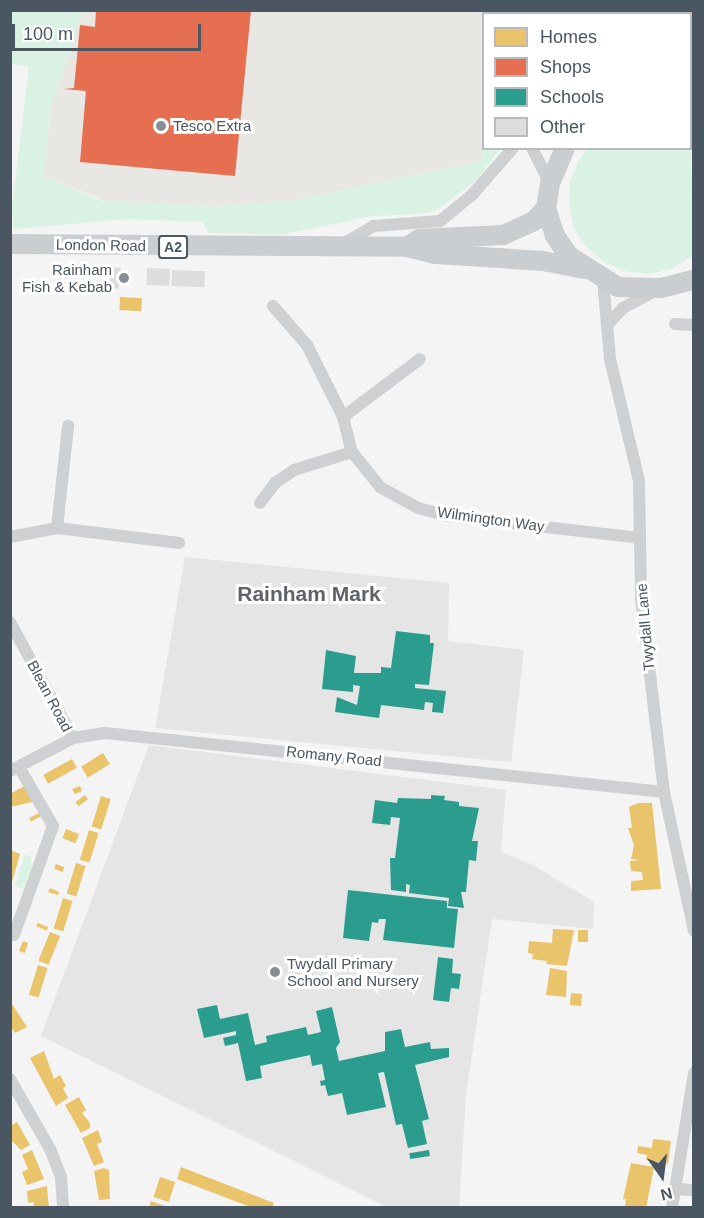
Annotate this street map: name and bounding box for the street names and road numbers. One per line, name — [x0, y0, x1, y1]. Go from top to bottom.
street label: London Road — [56, 235, 146, 255]
road number: A2 — [158, 236, 188, 258]
street label: Wilmington Way — [436, 503, 546, 535]
street label: Twydall Lane — [632, 583, 658, 671]
street label: Blean Road — [24, 657, 76, 735]
street label: Romany Road — [285, 742, 383, 770]

